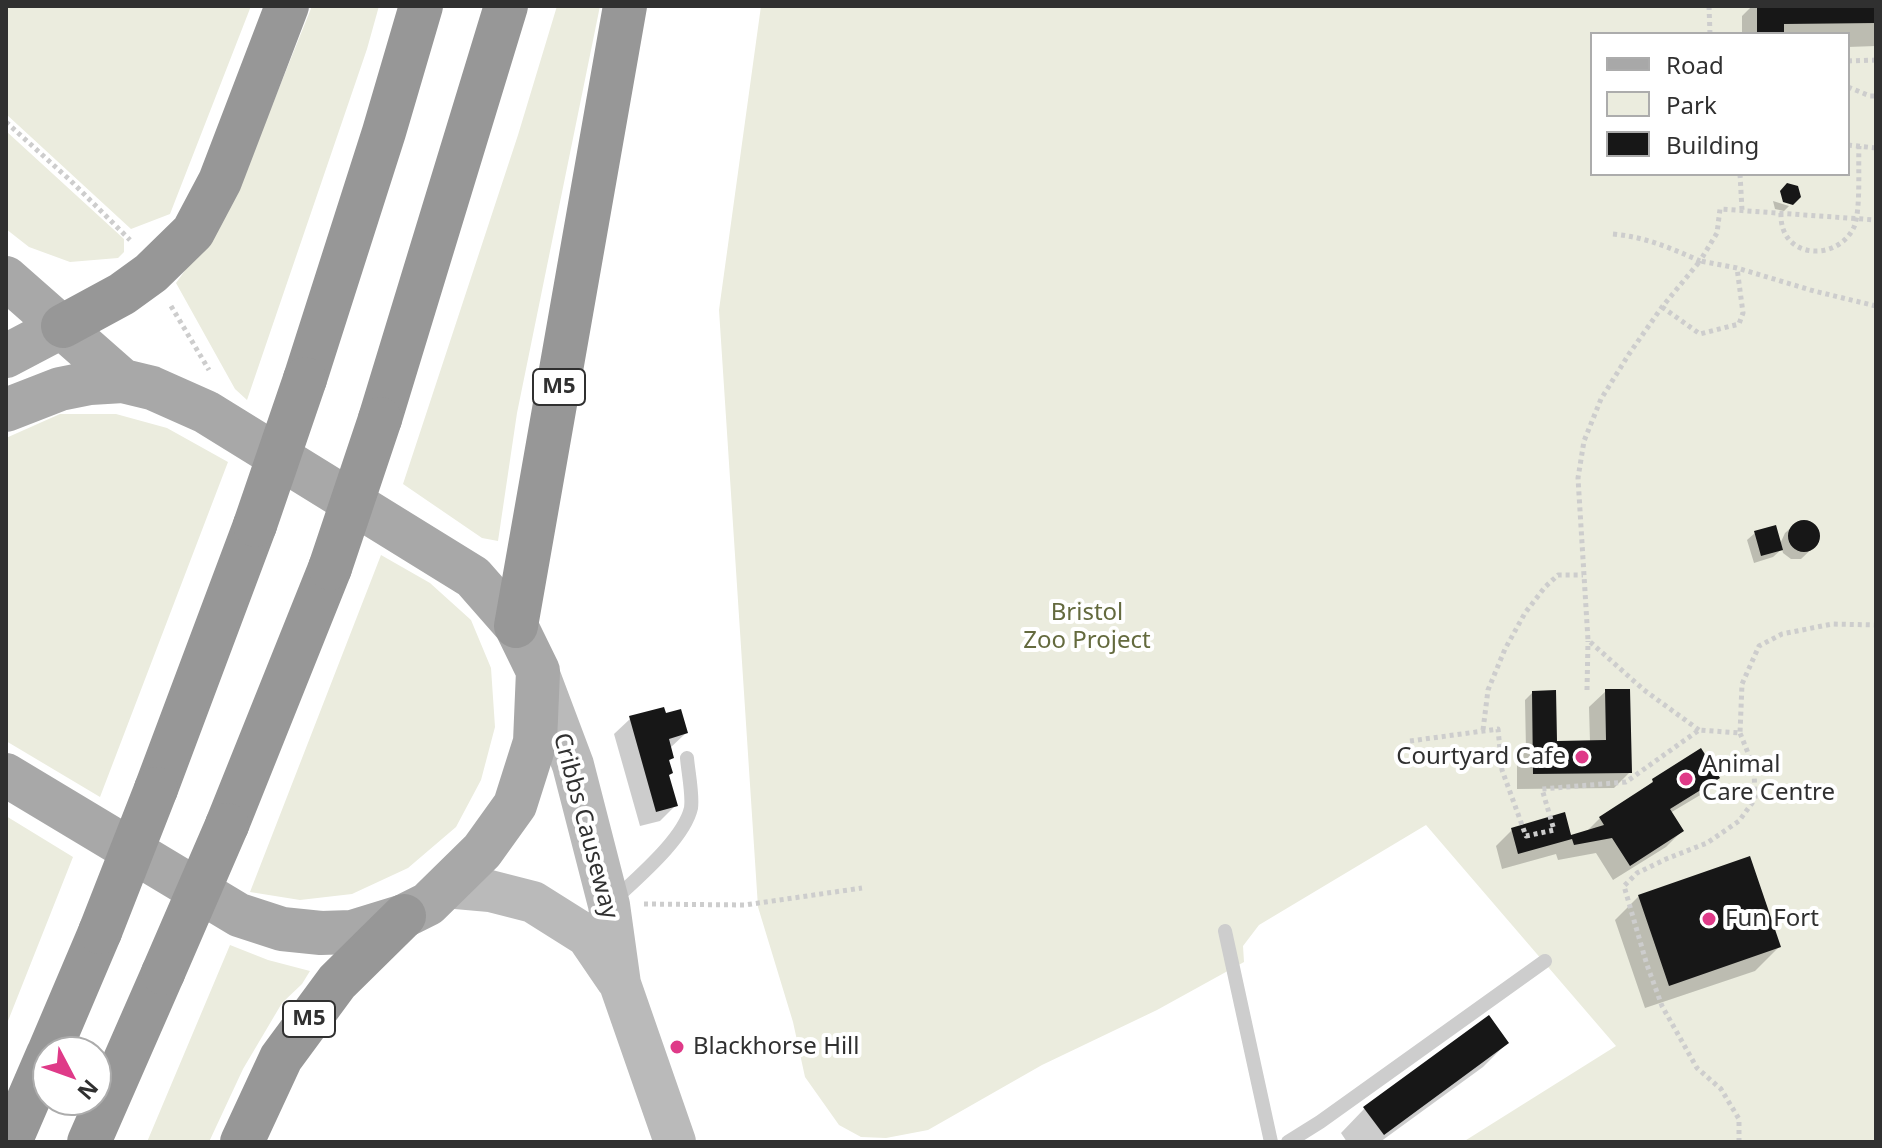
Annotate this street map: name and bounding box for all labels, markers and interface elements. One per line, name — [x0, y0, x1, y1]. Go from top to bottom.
legend — [1590, 32, 1850, 176]
text: Road — [1666, 48, 1724, 81]
text: Park — [1666, 88, 1717, 121]
text: Building — [1666, 128, 1759, 161]
road number: M5 — [533, 369, 585, 405]
park label: Bristol Zoo Project — [1023, 599, 1151, 655]
street label: Cribbs Causeway — [546, 730, 624, 922]
place label: Courtyard Cafe — [1396, 743, 1566, 771]
marker: Courtyard Cafe — [1573, 748, 1591, 766]
place label: Animal Care Centre — [1702, 751, 1835, 807]
marker: Animal Care Centre — [1677, 770, 1695, 788]
place label: Fun Fort — [1725, 905, 1819, 933]
marker: Fun Fort — [1700, 910, 1718, 928]
road number: M5 — [283, 1001, 335, 1037]
place label: Blackhorse Hill — [693, 1033, 859, 1061]
north arrow — [32, 1036, 112, 1116]
marker: Blackhorse Hill — [668, 1038, 686, 1056]
text: N — [71, 1074, 106, 1107]

